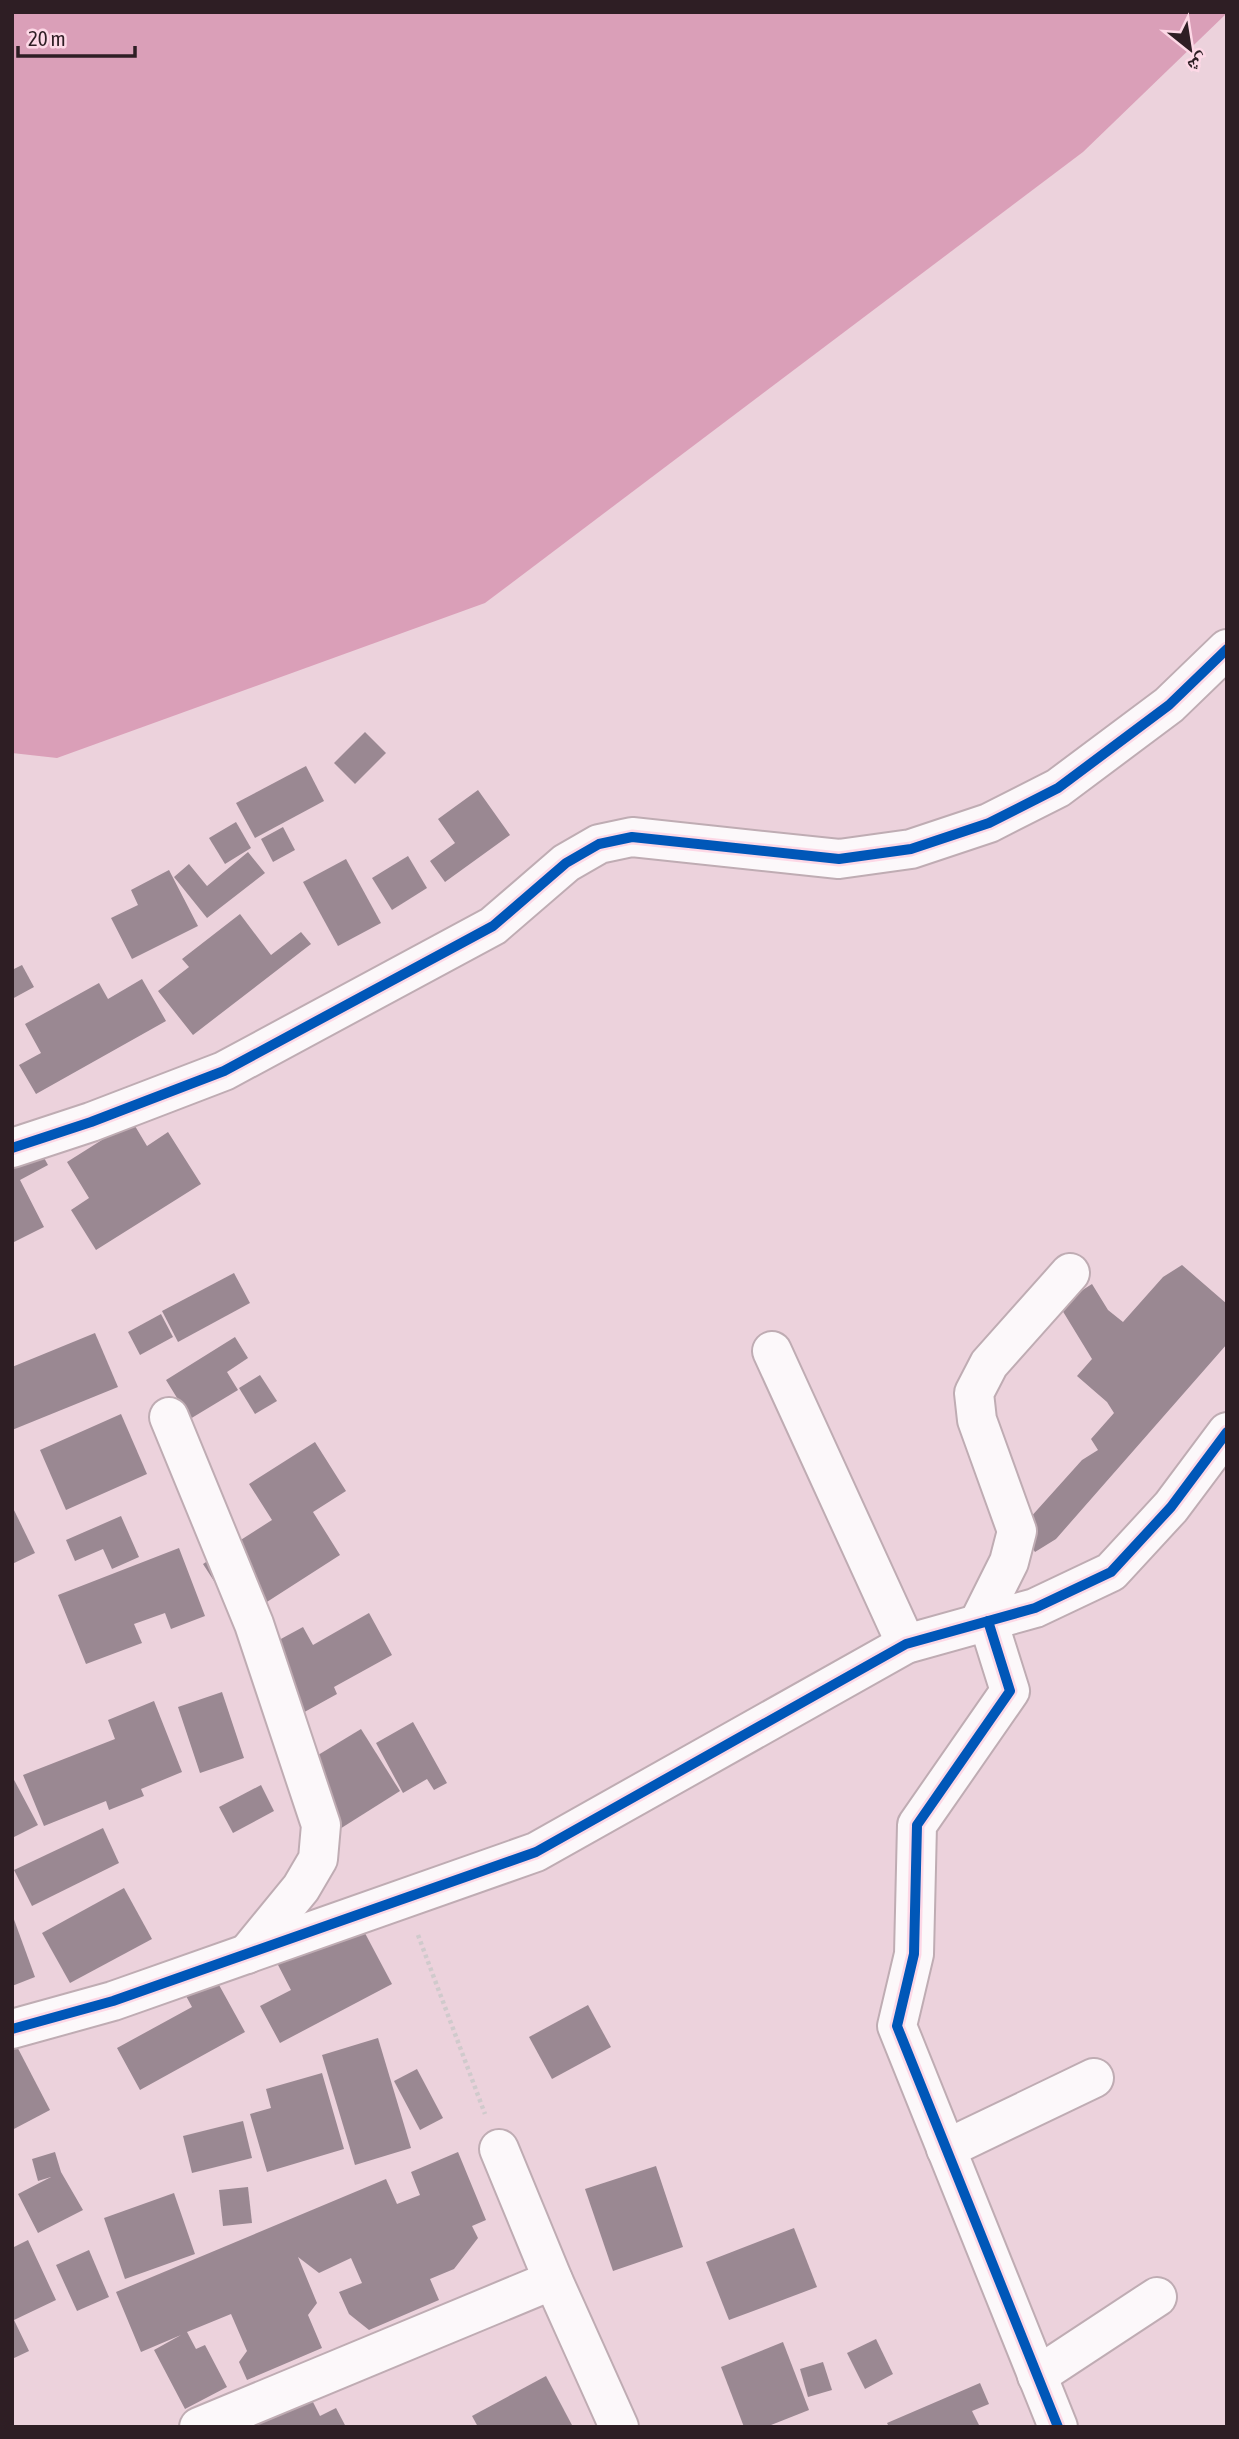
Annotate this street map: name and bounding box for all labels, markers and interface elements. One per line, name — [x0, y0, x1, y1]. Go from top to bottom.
scale bar — [18, 14, 135, 58]
north arrow — [1155, 14, 1225, 84]
text: 20 m — [28, 26, 66, 50]
text: ش — [1184, 48, 1213, 78]

